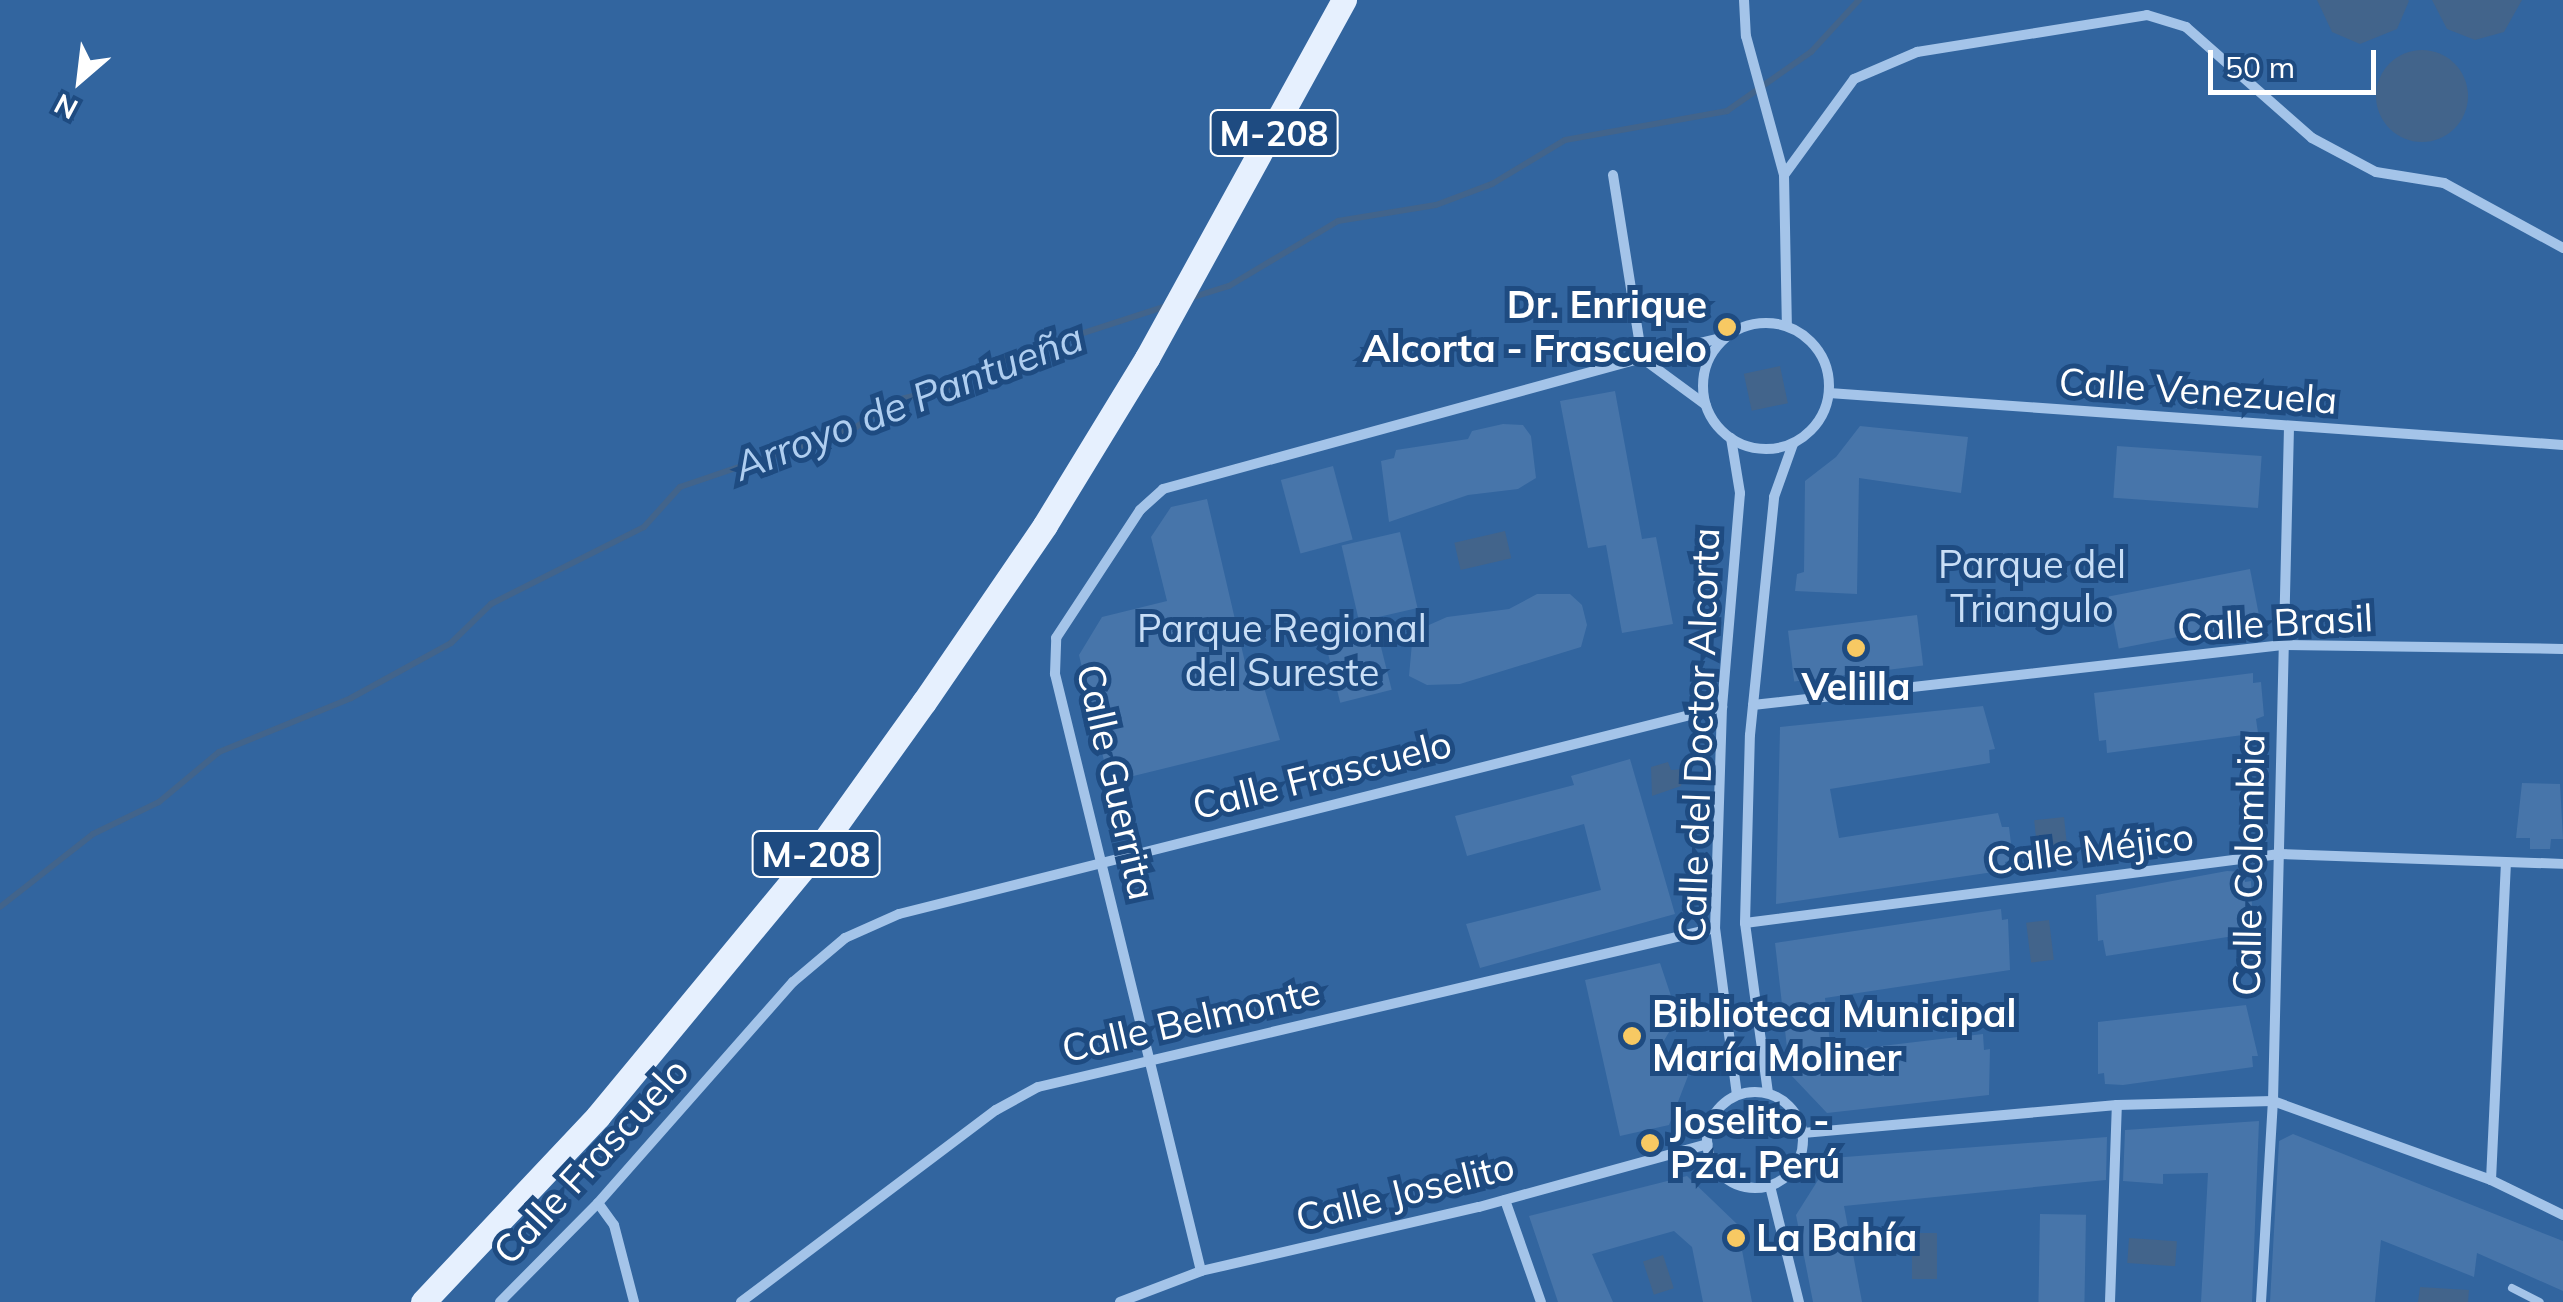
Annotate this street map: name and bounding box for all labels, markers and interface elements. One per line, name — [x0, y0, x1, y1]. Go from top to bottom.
north arrow — [30, 30, 130, 130]
scale bar — [2213, 30, 2380, 92]
text: 50 m — [2225, 48, 2295, 86]
text: N — [48, 87, 83, 127]
road number: M-208 — [1209, 103, 1339, 163]
place label: Dr. Enrique Alcorta - Frascuelo — [1362, 282, 1707, 372]
water label: Arroyo de Pantueña — [727, 312, 1089, 490]
marker: Dr. Enrique Alcorta - Frascuelo — [1716, 316, 1738, 338]
street label: Calle Venezuela — [2057, 359, 2339, 423]
street label: Calle del Doctor Alcorta — [1669, 527, 1729, 943]
park label: Parque del Triangulo — [1938, 542, 2126, 632]
street label: Calle Brasil — [2176, 595, 2374, 651]
park label: Parque Regional del Sureste — [1137, 606, 1427, 696]
marker: Velilla — [1845, 637, 1867, 659]
street label: Calle Guerrita — [1067, 660, 1165, 904]
place label: Velilla — [1801, 664, 1911, 710]
street label: Calle Frascuelo — [1188, 721, 1456, 829]
street label: Calle Colombia — [2224, 734, 2274, 996]
street label: Calle Méjico — [1984, 814, 2196, 884]
road number: M-208 — [751, 824, 881, 884]
street label: Calle Belmonte — [1057, 968, 1325, 1072]
place label: Biblioteca Municipal María Moliner — [1652, 991, 2017, 1080]
marker: Biblioteca Municipal María Moliner — [1621, 1025, 1643, 1047]
street label: Calle Frascuelo — [484, 1048, 698, 1274]
place label: Joselito - Pza. Perú — [1670, 1098, 1841, 1188]
marker: Joselito - Pza. Perú — [1639, 1132, 1661, 1154]
street label: Calle Joselito — [1291, 1143, 1519, 1241]
place label: La Bahía — [1756, 1215, 1917, 1261]
marker: La Bahía — [1725, 1227, 1747, 1249]

